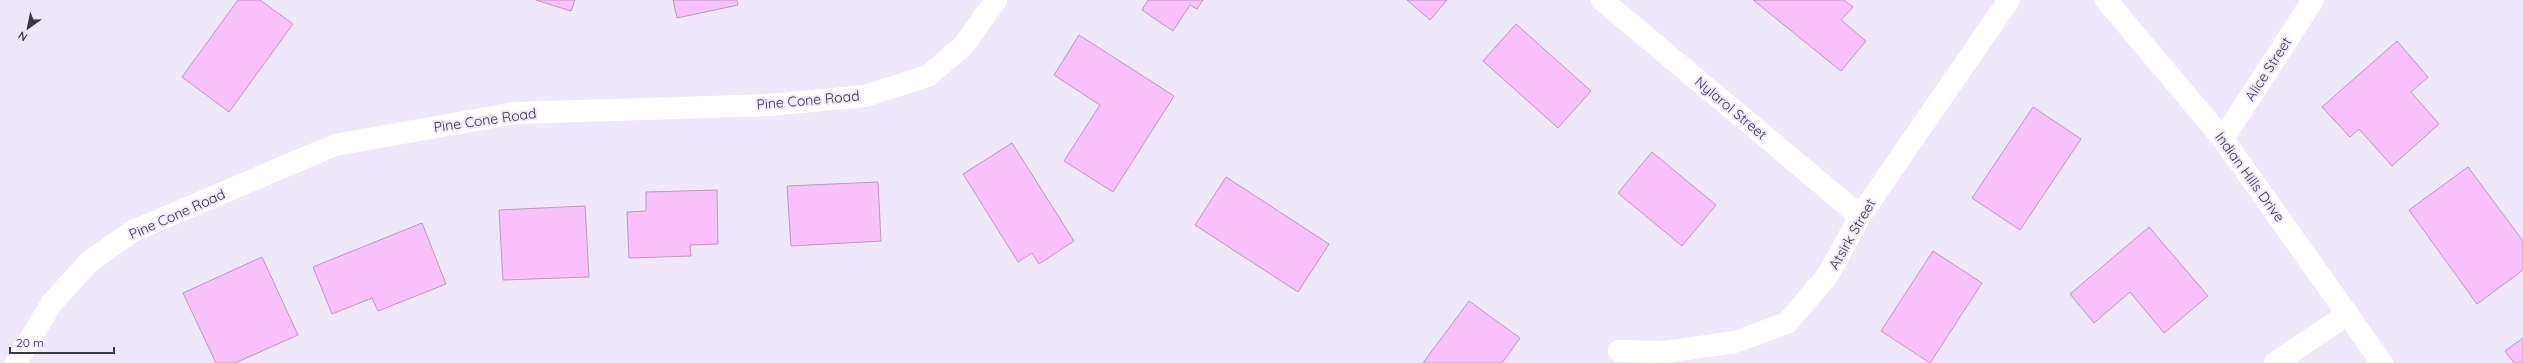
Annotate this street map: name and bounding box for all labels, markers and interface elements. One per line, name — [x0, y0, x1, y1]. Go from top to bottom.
north arrow — [8, 8, 48, 48]
text: N — [15, 28, 30, 44]
street label: Alice Street — [2241, 33, 2295, 104]
street label: Nylarol Street — [1691, 73, 1771, 144]
street label: Pine Cone Road — [756, 87, 860, 113]
street label: Pine Cone Road — [433, 104, 537, 136]
street label: Indian Hills Drive — [2211, 128, 2289, 226]
street label: Pine Cone Road — [126, 185, 228, 243]
street label: Atsirk Street — [1825, 195, 1880, 273]
scale bar — [10, 329, 114, 355]
text: 20 m — [16, 335, 44, 350]

